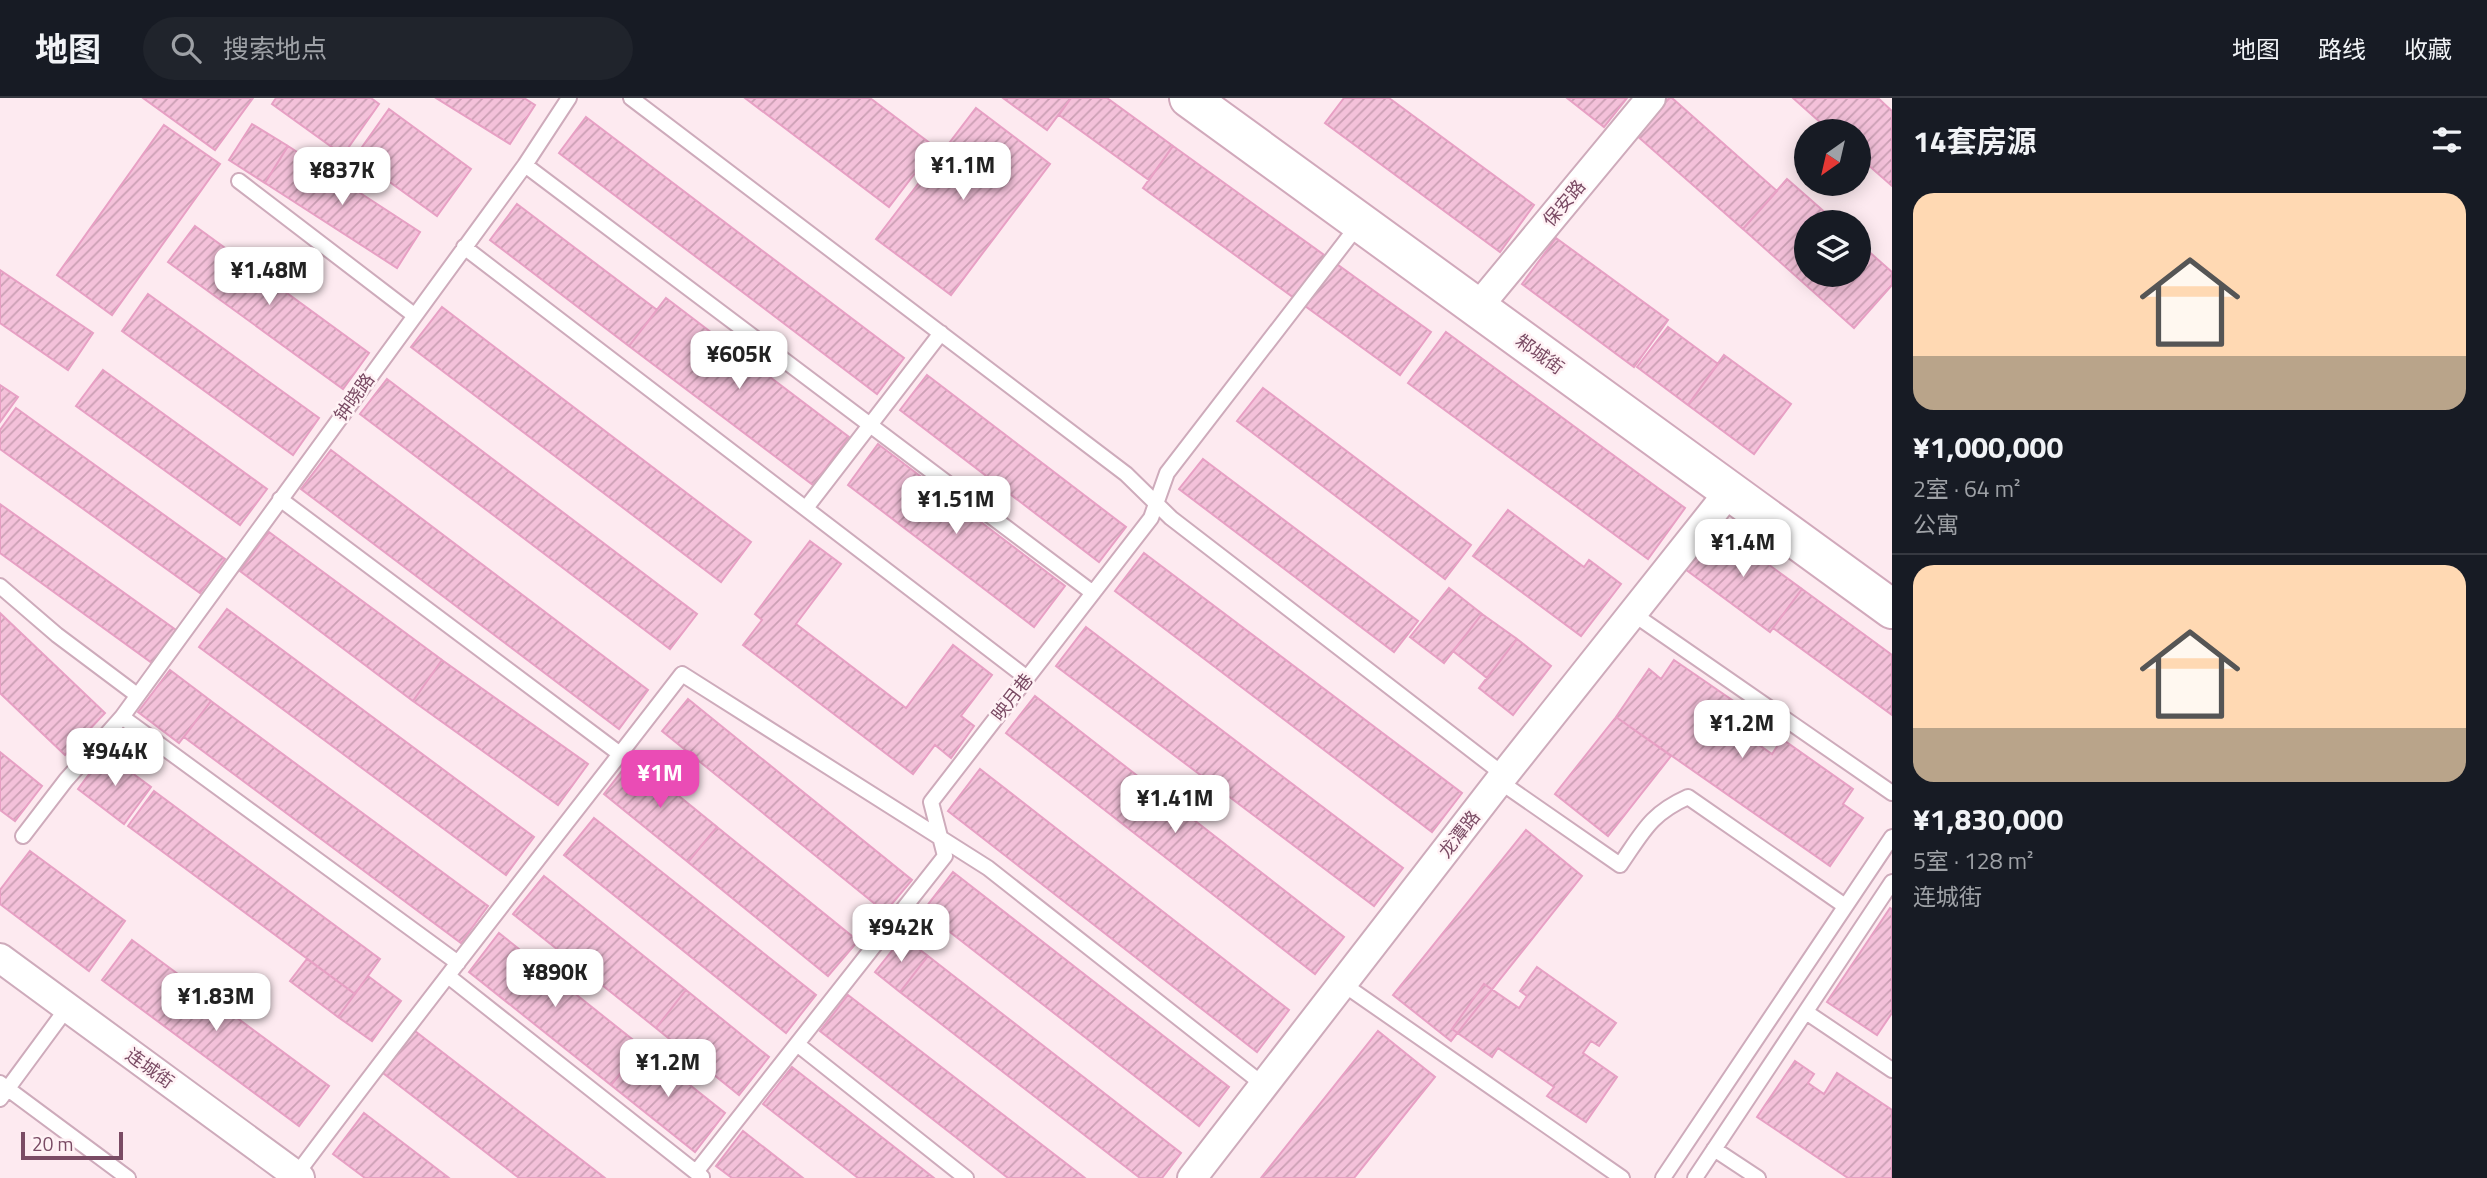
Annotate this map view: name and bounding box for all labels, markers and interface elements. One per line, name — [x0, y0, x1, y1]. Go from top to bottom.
search box — [143, 17, 633, 80]
text: 地图 — [35, 24, 101, 74]
icon: search — [167, 29, 205, 67]
text: 搜索地点 — [223, 29, 327, 68]
text: 地图 — [2232, 31, 2280, 67]
text: 路线 — [2318, 31, 2366, 67]
text: 收藏 — [2404, 31, 2452, 67]
text: 14套房源 — [1913, 118, 2037, 164]
north arrow — [1794, 119, 1871, 196]
map controls — [1794, 119, 1871, 287]
icon: filters — [2428, 121, 2466, 159]
pin: ¥1.1M — [914, 142, 1012, 202]
text: ¥1.1M — [931, 147, 995, 182]
pin: ¥837K — [293, 148, 391, 207]
text: ¥837K — [309, 152, 375, 187]
street label: 保安路 — [1536, 174, 1592, 232]
button: layers — [1794, 210, 1871, 287]
icon: home — [2127, 239, 2253, 365]
pin: ¥1.48M — [212, 248, 326, 307]
text: ¥1.48M — [230, 252, 308, 287]
street label: 邾城街 — [1510, 327, 1570, 381]
pin: ¥605K — [690, 331, 788, 391]
text: ¥605K — [706, 336, 772, 371]
street label: 钟晓路 — [327, 367, 381, 427]
text: ¥1,000,000 — [1913, 424, 2063, 470]
text: 2室 · 64 m² — [1913, 471, 2020, 506]
pin: ¥1.51M — [899, 476, 1013, 536]
text: ¥1.51M — [917, 481, 995, 516]
text: 公寓 — [1913, 507, 1959, 542]
pin: ¥1.4M — [1694, 519, 1792, 579]
text: ¥1.4M — [1711, 524, 1775, 559]
icon: home — [2127, 611, 2253, 737]
street label: 映月巷 — [985, 667, 1039, 727]
pin: ¥1.2M — [1693, 700, 1791, 760]
text: ¥1.2M — [1710, 705, 1774, 740]
pin: ¥944K — [66, 728, 164, 788]
text: ¥944K — [82, 733, 148, 768]
pin: ¥1M — [626, 750, 694, 810]
text: ¥1M — [637, 755, 683, 790]
pin: ¥1.41M — [1118, 776, 1232, 835]
text: ¥1.41M — [1136, 780, 1214, 815]
text: ¥1,830,000 — [1913, 796, 2063, 842]
street label: 龙潭路 — [1432, 804, 1486, 864]
text: 5室 · 128 m² — [1913, 843, 2033, 878]
text: 连城街 — [1913, 879, 1982, 914]
pin: ¥942K — [852, 904, 950, 964]
text: ¥942K — [868, 909, 934, 944]
pin: ¥890K — [506, 950, 604, 1009]
text: ¥890K — [522, 954, 588, 989]
pin: ¥1.83M — [159, 974, 273, 1033]
text: ¥1.83M — [177, 978, 255, 1013]
pin: ¥1.2M — [619, 1040, 717, 1099]
street label: 连城街 — [120, 1041, 180, 1095]
text: ¥1.2M — [636, 1044, 700, 1079]
scale bar — [21, 1129, 122, 1161]
text: 20 m — [32, 1129, 73, 1158]

